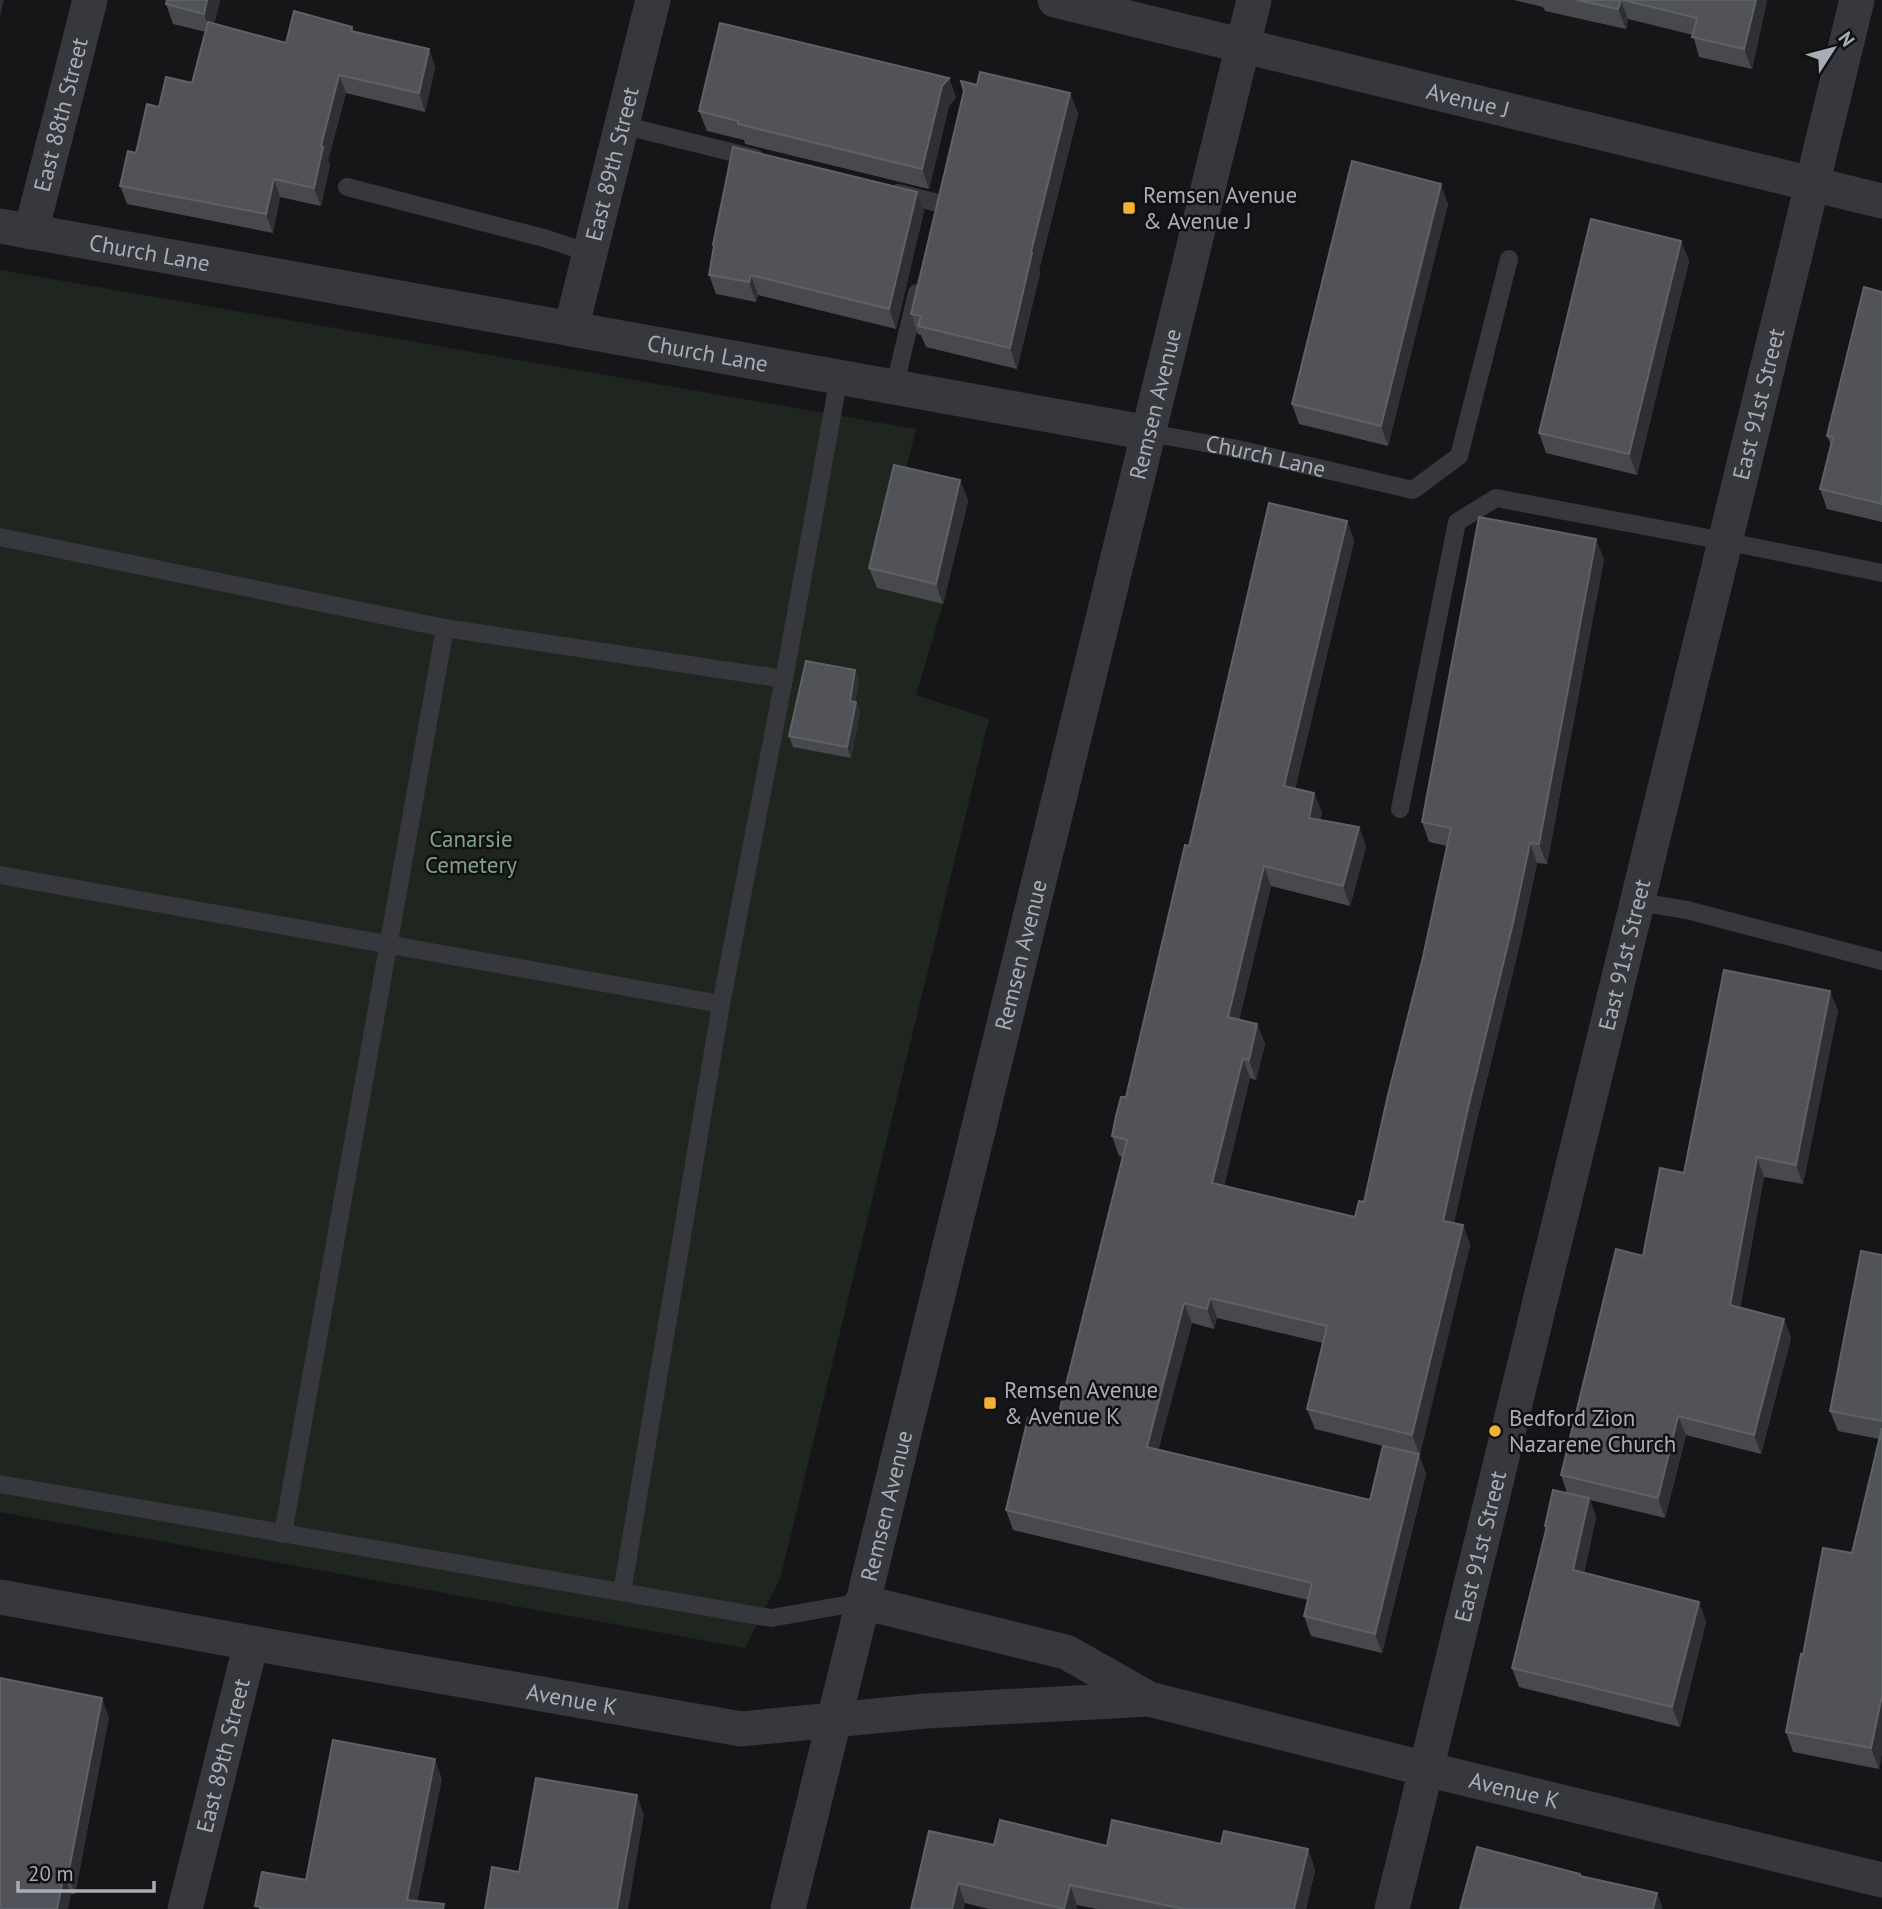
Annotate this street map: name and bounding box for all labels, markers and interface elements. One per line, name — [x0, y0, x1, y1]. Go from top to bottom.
north arrow — [1798, 14, 1868, 84]
text: N — [1833, 27, 1860, 51]
street label: East 88th Street — [27, 34, 94, 195]
street label: Avenue J — [1424, 76, 1513, 124]
street label: East 89th Street — [578, 84, 645, 244]
place label: Remsen Avenue & Avenue J — [1143, 180, 1297, 235]
marker: Remsen Avenue & Avenue J — [1121, 200, 1137, 216]
street label: Church Lane — [87, 227, 212, 278]
street label: East 91st Street — [1726, 325, 1791, 483]
street label: Remsen Avenue — [1122, 326, 1187, 482]
street label: Church Lane — [645, 328, 770, 378]
street label: Church Lane — [1204, 428, 1329, 483]
park label: Canarsie Cemetery — [425, 824, 517, 879]
street label: East 91st Street — [1591, 876, 1656, 1033]
street label: Remsen Avenue — [988, 877, 1053, 1033]
place label: Remsen Avenue & Avenue K — [1004, 1375, 1158, 1430]
marker: Remsen Avenue & Avenue K — [982, 1395, 998, 1411]
place label: Bedford Zion Nazarene Church — [1509, 1403, 1676, 1458]
marker: Bedford Zion Nazarene Church — [1487, 1423, 1503, 1439]
street label: Remsen Avenue — [854, 1427, 918, 1584]
street label: East 91st Street — [1447, 1468, 1512, 1625]
street label: East 89th Street — [189, 1675, 256, 1836]
street label: Avenue K — [524, 1677, 620, 1721]
street label: Avenue K — [1466, 1765, 1563, 1815]
scale bar — [18, 1850, 154, 1894]
text: 20 m — [28, 1860, 74, 1887]

